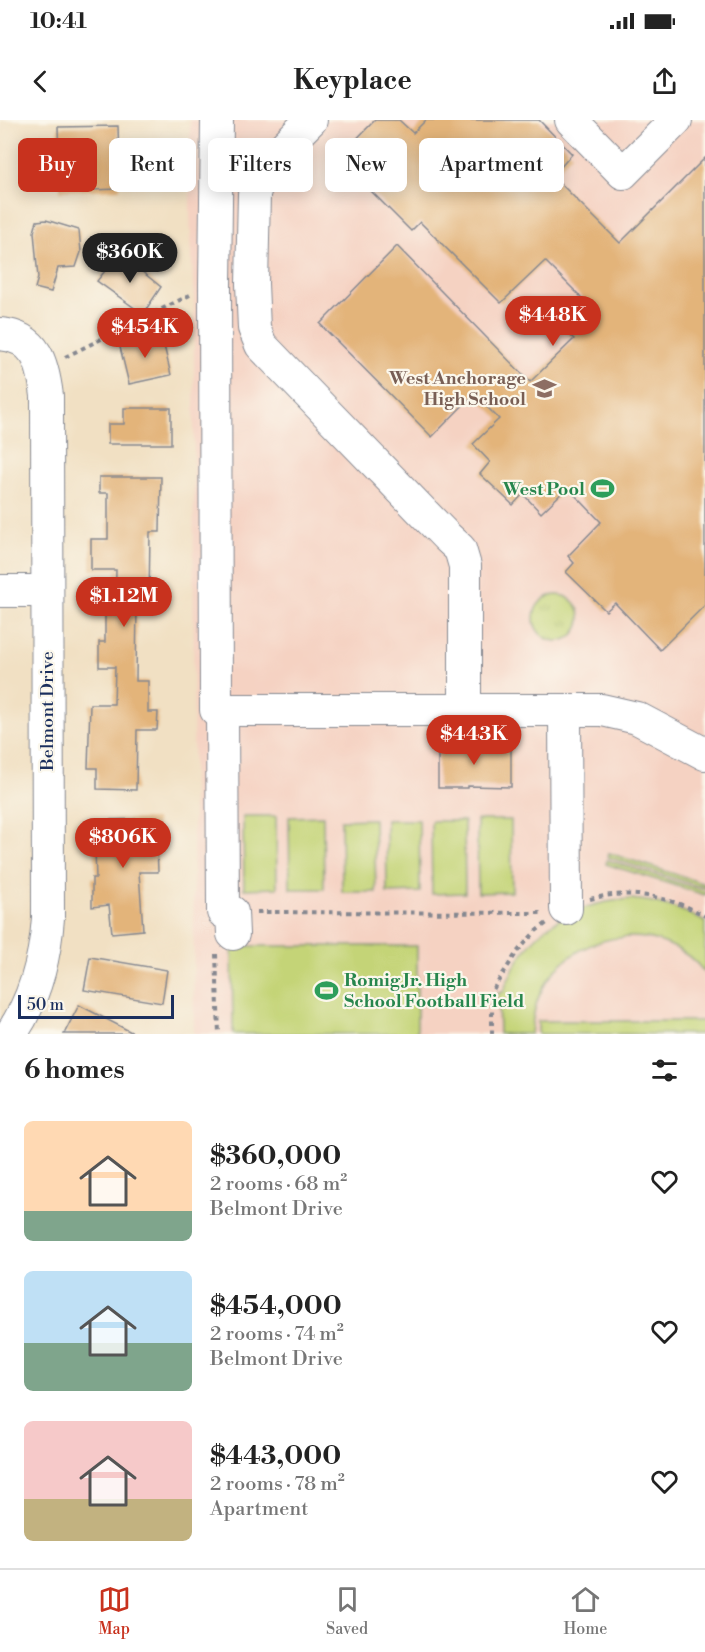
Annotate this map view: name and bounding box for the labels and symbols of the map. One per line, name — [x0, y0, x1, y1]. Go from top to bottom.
pin: $360K — [88, 233, 172, 284]
pin: $448K — [511, 296, 595, 347]
pin: $454K — [103, 308, 187, 359]
place label: West Anchorage High School — [388, 367, 526, 411]
school or university icon: West Anchorage High School — [531, 375, 557, 401]
sports icon: West Pool — [590, 476, 616, 502]
place label: West Pool — [502, 478, 585, 501]
pin: $1.12M — [75, 577, 173, 628]
street label: Belmont Drive — [36, 651, 59, 772]
pin: $443K — [432, 715, 516, 766]
pin: $806K — [81, 818, 165, 869]
place label: Romig Jr. High School Football Field — [344, 969, 524, 1013]
sports icon: Romig Jr. High School Football Field — [313, 977, 339, 1003]
scale bar — [18, 992, 174, 1019]

